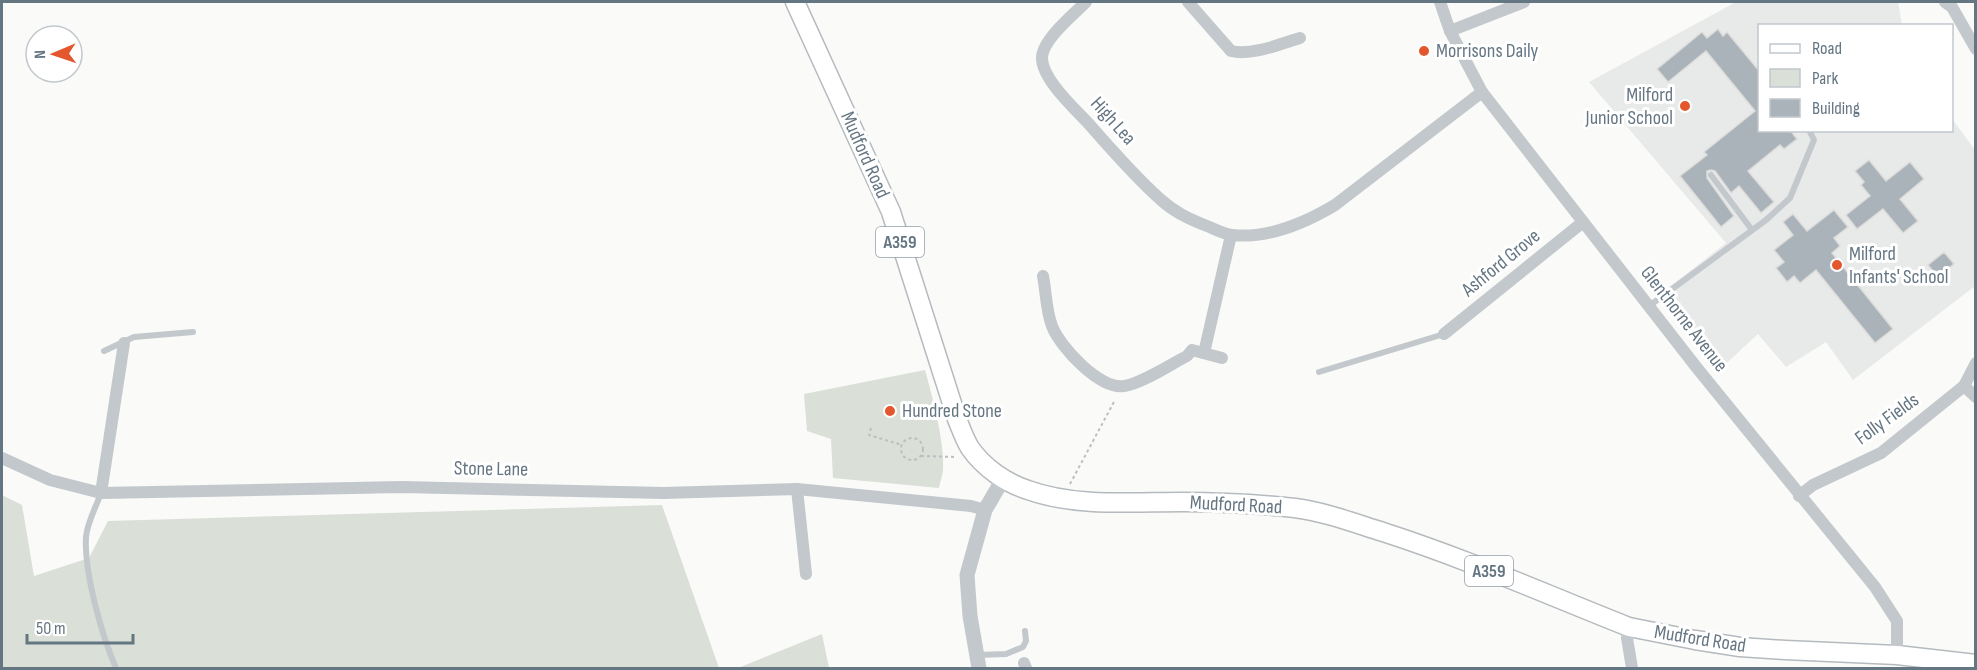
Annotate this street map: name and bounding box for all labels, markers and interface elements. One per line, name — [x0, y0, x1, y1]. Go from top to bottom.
north arrow — [24, 24, 84, 84]
legend — [1758, 24, 1953, 132]
text: Road — [1812, 38, 1842, 59]
place label: Morrisons Daily — [1436, 39, 1539, 63]
marker: Morrisons Daily — [1417, 44, 1431, 58]
text: N — [31, 50, 50, 59]
text: Park — [1812, 68, 1838, 89]
place label: Milford Junior School — [1585, 83, 1673, 130]
street label: High Lea — [1085, 92, 1141, 150]
text: Building — [1812, 98, 1860, 119]
marker: Milford Junior School — [1678, 99, 1692, 113]
street label: Mudford Road — [835, 108, 895, 202]
street label: Ashford Grove — [1456, 224, 1545, 303]
road number: A359 — [876, 227, 924, 257]
place label: Milford Infants' School — [1849, 242, 1948, 289]
marker: Milford Infants' School — [1830, 258, 1844, 272]
street label: Glenthorne Avenue — [1635, 261, 1733, 377]
street label: Folly Fields — [1850, 388, 1924, 450]
place label: Hundred Stone — [902, 399, 1002, 423]
marker: Hundred Stone — [883, 404, 897, 418]
street label: Stone Lane — [454, 456, 528, 482]
street label: Mudford Road — [1189, 491, 1283, 519]
road number: A359 — [1465, 556, 1513, 586]
scale bar — [27, 607, 134, 645]
text: 50 m — [36, 618, 66, 639]
street label: Mudford Road — [1652, 620, 1748, 658]

